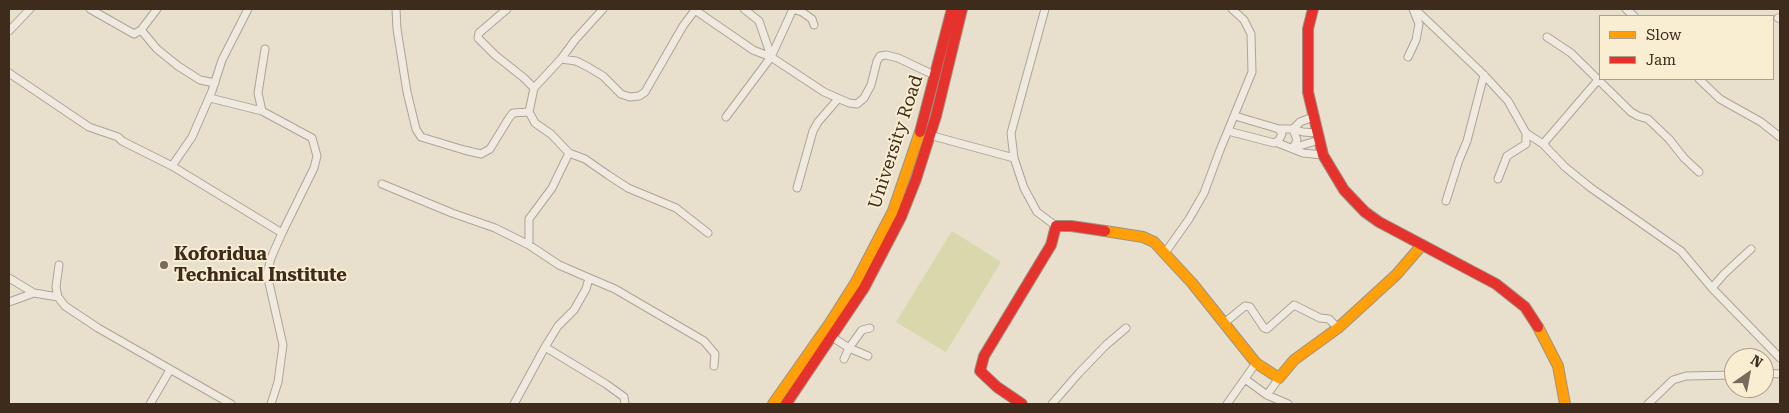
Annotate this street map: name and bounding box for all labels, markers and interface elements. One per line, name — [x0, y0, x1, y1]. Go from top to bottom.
legend — [1599, 15, 1774, 80]
text: Slow — [1646, 26, 1681, 44]
text: Jam — [1646, 51, 1676, 69]
street label: University Road — [864, 72, 928, 212]
place label: Koforidua Technical Institute — [174, 244, 347, 286]
marker: Koforidua Technical Institute — [158, 259, 170, 271]
north arrow — [1724, 348, 1774, 398]
text: N — [1748, 352, 1766, 371]

